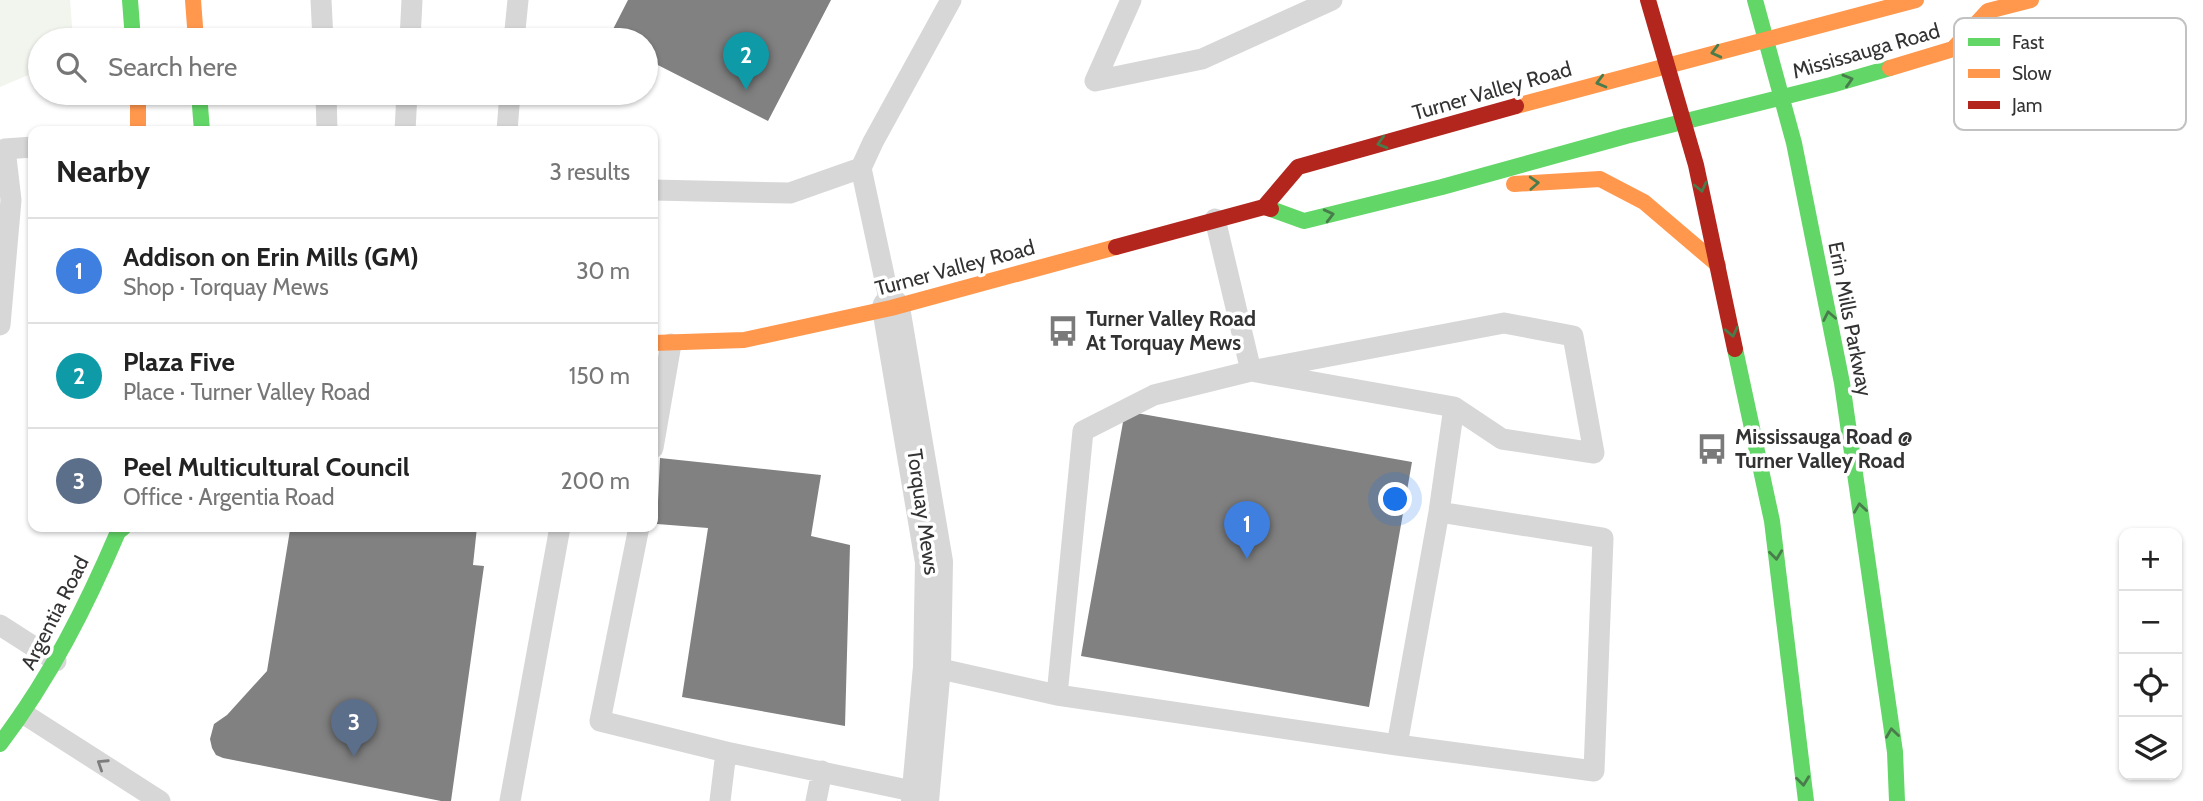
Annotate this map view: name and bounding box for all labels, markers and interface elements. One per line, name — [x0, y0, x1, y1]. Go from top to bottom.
street label: Mississauga Road — [1789, 17, 1943, 84]
legend — [1954, 18, 2186, 130]
search box — [28, 28, 658, 105]
text: Fast — [2012, 31, 2045, 54]
pin: 2 — [723, 32, 769, 90]
one-way arrow — [1710, 44, 1722, 58]
icon: search — [52, 48, 90, 86]
text: Search here — [108, 51, 237, 83]
street label: Turner Valley Road — [1409, 56, 1574, 125]
text: Slow — [2012, 62, 2052, 85]
one-way arrow — [1595, 74, 1607, 88]
one-way arrow — [1841, 74, 1853, 89]
text: Jam — [2011, 94, 2042, 117]
one-way arrow — [1376, 135, 1388, 149]
text: Nearby — [56, 153, 150, 190]
text: 3 results — [549, 158, 630, 186]
one-way arrow — [1529, 175, 1540, 190]
one-way arrow — [1693, 181, 1708, 193]
one-way arrow — [1323, 208, 1335, 223]
street label: Turner Valley Road — [872, 234, 1037, 301]
street label: Erin Mills Parkway — [1823, 240, 1878, 399]
text: Addison on Erin Mills (GM) — [123, 241, 419, 273]
text: 1 — [75, 257, 83, 285]
text: 30 m — [576, 257, 630, 285]
text: Shop · Torquay Mews — [123, 273, 329, 301]
place label: Turner Valley Road At Torquay Mews — [1086, 306, 1256, 355]
one-way arrow — [1822, 310, 1837, 322]
bus stop icon: Turner Valley Road At Torquay Mews — [1046, 314, 1080, 348]
one-way arrow — [1723, 326, 1738, 338]
text: Plaza Five — [123, 346, 235, 378]
text: 2 — [73, 362, 85, 390]
text: 150 m — [569, 362, 630, 390]
text: Place · Turner Valley Road — [123, 378, 370, 406]
place label: Mississauga Road @ Turner Valley Road — [1735, 424, 1913, 473]
bus stop icon: Mississauga Road @ Turner Valley Road — [1695, 432, 1729, 466]
street label: Torquay Mews — [902, 448, 945, 577]
text: Peel Multicultural Council — [123, 451, 410, 483]
text: 3 — [73, 467, 85, 495]
text: 200 m — [560, 467, 630, 495]
your location — [1378, 482, 1412, 516]
text: Office · Argentia Road — [123, 483, 335, 511]
pin: 1 — [1224, 501, 1270, 559]
one-way arrow — [1853, 502, 1868, 514]
map controls — [2119, 528, 2182, 780]
button: + — [2119, 528, 2182, 591]
one-way arrow — [1768, 549, 1783, 561]
street label: Argentia Road — [15, 552, 94, 674]
button: − — [2119, 591, 2182, 654]
button: locate — [2119, 654, 2182, 717]
pin: 3 — [331, 699, 377, 757]
button: layers — [2119, 717, 2182, 780]
one-way arrow — [1885, 727, 1900, 739]
one-way arrow — [97, 760, 110, 773]
one-way arrow — [1796, 775, 1811, 787]

